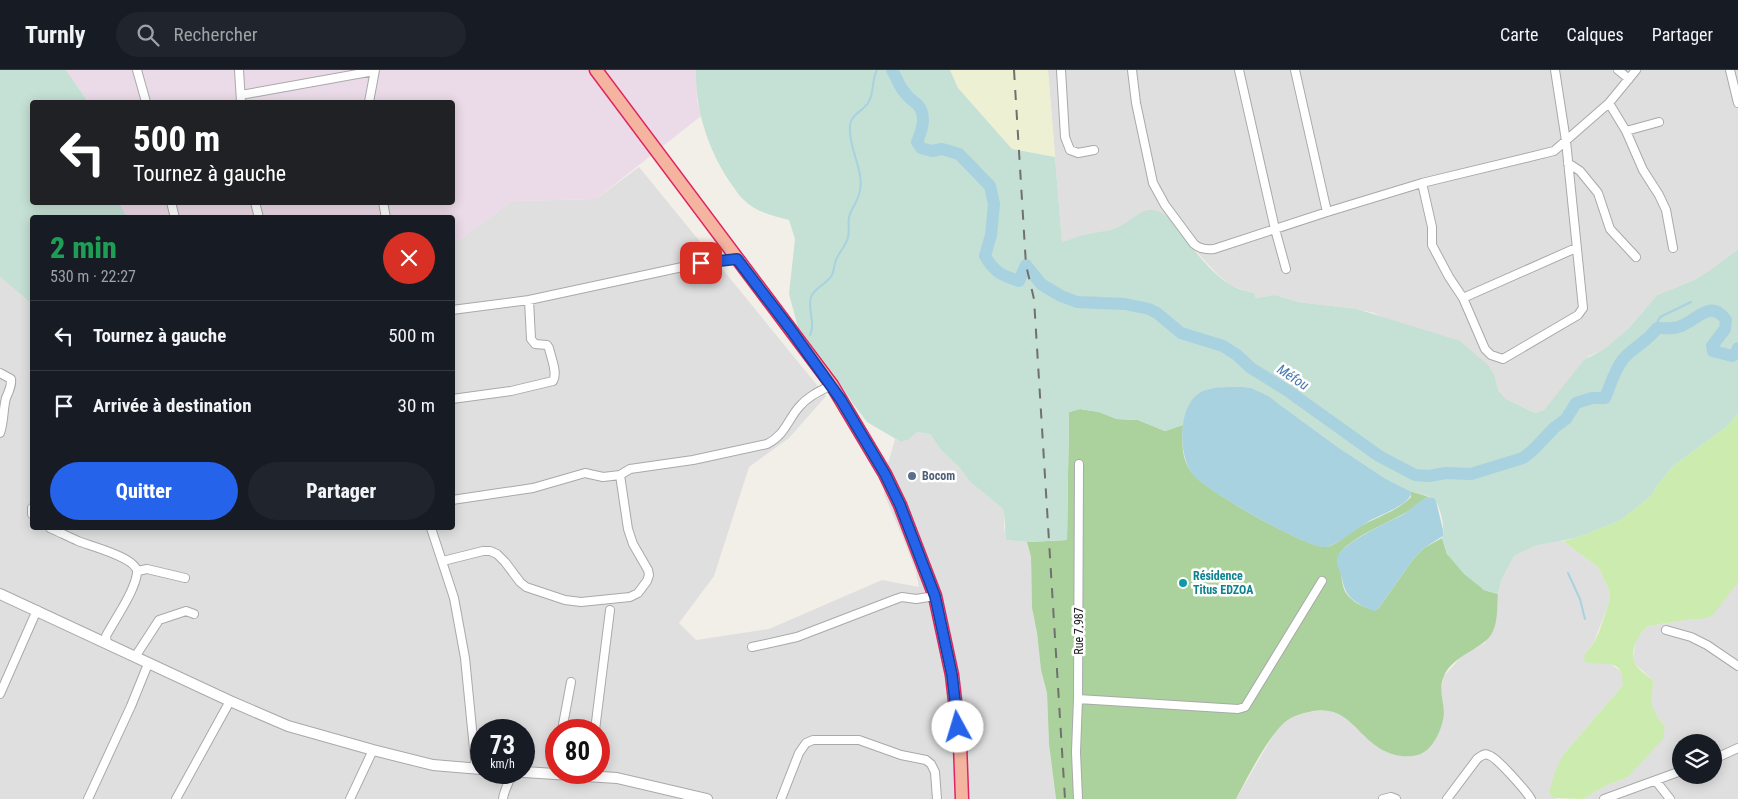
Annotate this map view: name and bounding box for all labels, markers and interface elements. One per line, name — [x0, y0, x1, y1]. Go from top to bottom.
search box — [116, 12, 466, 57]
text: Turnly — [25, 21, 86, 49]
icon: search — [134, 21, 162, 49]
text: Rechercher — [174, 23, 258, 46]
text: Carte — [1500, 24, 1539, 45]
text: Calques — [1567, 24, 1624, 45]
text: Partager — [1652, 24, 1713, 45]
text: 500 m — [133, 119, 220, 160]
icon: left — [50, 120, 115, 185]
text: Tournez à gauche — [133, 161, 286, 186]
text: 2 min — [50, 230, 117, 265]
button: close — [383, 232, 435, 284]
pin — [680, 242, 722, 284]
icon: arrive — [687, 249, 715, 277]
text: 530 m · 22:27 — [50, 267, 136, 286]
icon: left — [50, 322, 78, 350]
text: Tournez à gauche — [93, 324, 226, 347]
text: 500 m — [388, 324, 435, 347]
water label: Méfou — [1274, 361, 1312, 393]
icon: arrive — [50, 392, 78, 420]
text: Arrivée à destination — [93, 394, 252, 417]
text: 30 m — [398, 394, 435, 417]
button: Quitter — [50, 462, 238, 520]
button: Partager — [248, 462, 435, 520]
place label: Bocom — [922, 469, 955, 483]
marker: Bocom — [906, 470, 918, 482]
place label: Résidence Titus EDZOA — [1193, 569, 1254, 597]
marker: Résidence Titus EDZOA — [1177, 577, 1189, 589]
street label: Rue 7.987 — [1072, 607, 1086, 655]
position arrow — [931, 700, 983, 752]
speed limit sign: 80 — [545, 719, 610, 784]
text: 73 — [490, 731, 515, 760]
map controls — [1672, 734, 1722, 784]
button: layers — [1672, 734, 1722, 784]
text: km/h — [490, 757, 515, 771]

